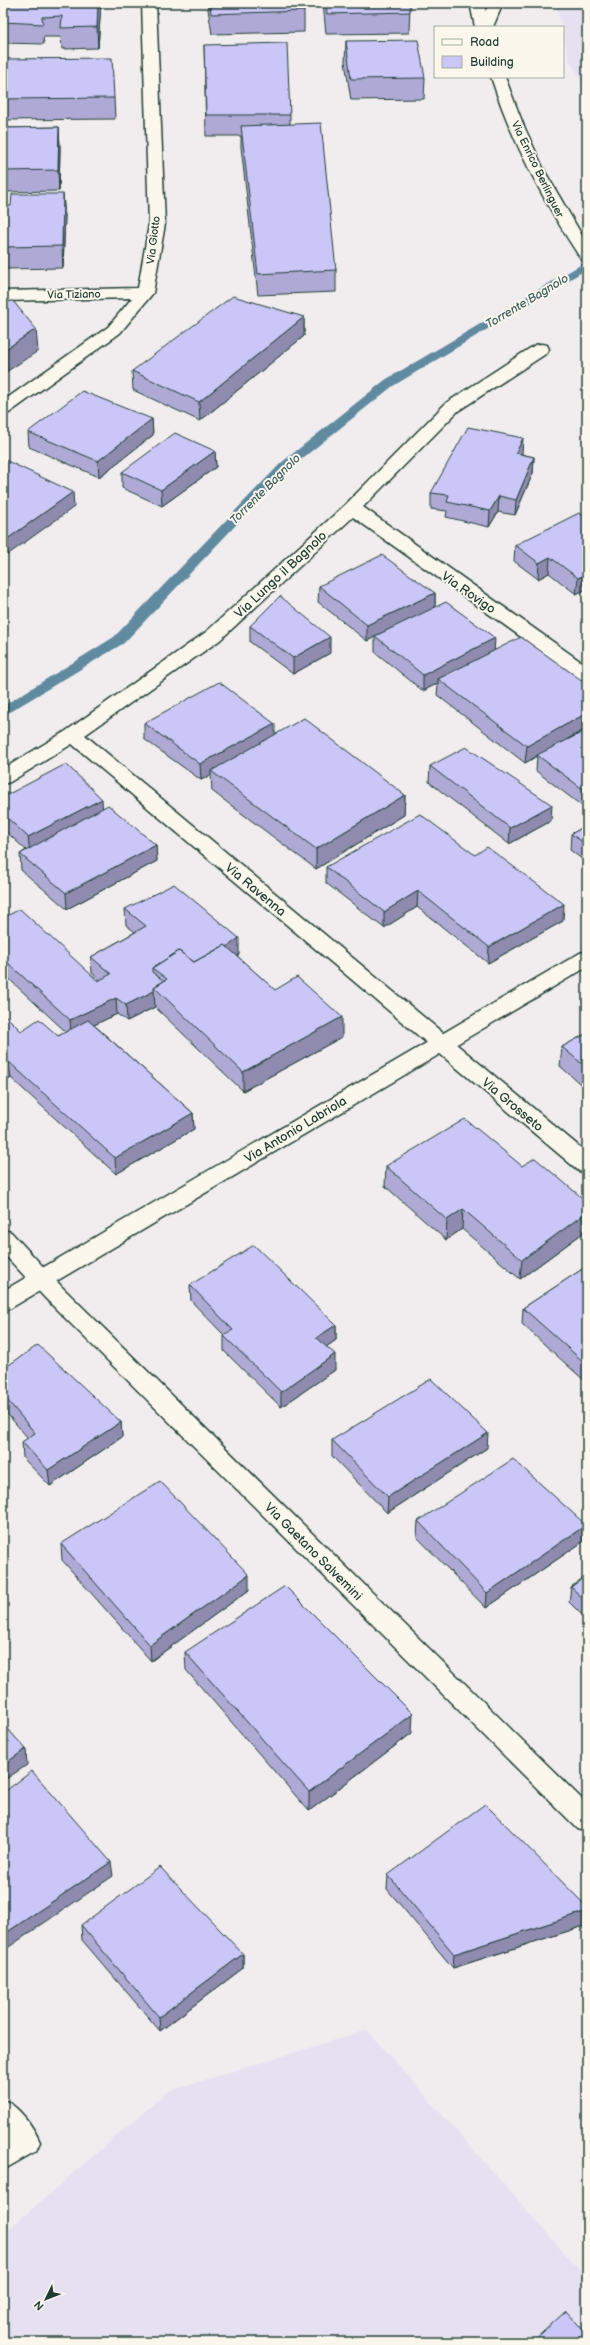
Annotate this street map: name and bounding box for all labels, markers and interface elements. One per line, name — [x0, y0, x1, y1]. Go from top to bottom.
legend — [434, 26, 564, 78]
text: Road — [470, 35, 499, 50]
text: Building — [470, 55, 514, 70]
street label: Via Enrico Berlinguer — [509, 119, 567, 221]
street label: Via Giotto — [144, 215, 163, 265]
water label: Torrente Bagnolo — [483, 271, 571, 332]
street label: Via Tiziano — [47, 288, 101, 301]
water label: Torrente Bagnolo — [227, 451, 304, 528]
street label: Via Lungo il Bagnolo — [231, 528, 330, 622]
street label: Via Rovigo — [438, 568, 499, 617]
street label: Via Ravenna — [222, 860, 289, 920]
street label: Via Grosseto — [478, 1075, 546, 1135]
street label: Via Antonio Labriola — [241, 1093, 350, 1167]
street label: Via Gaetano Salvemini — [261, 1499, 366, 1604]
north arrow — [26, 2279, 66, 2319]
text: N — [31, 2298, 47, 2313]

